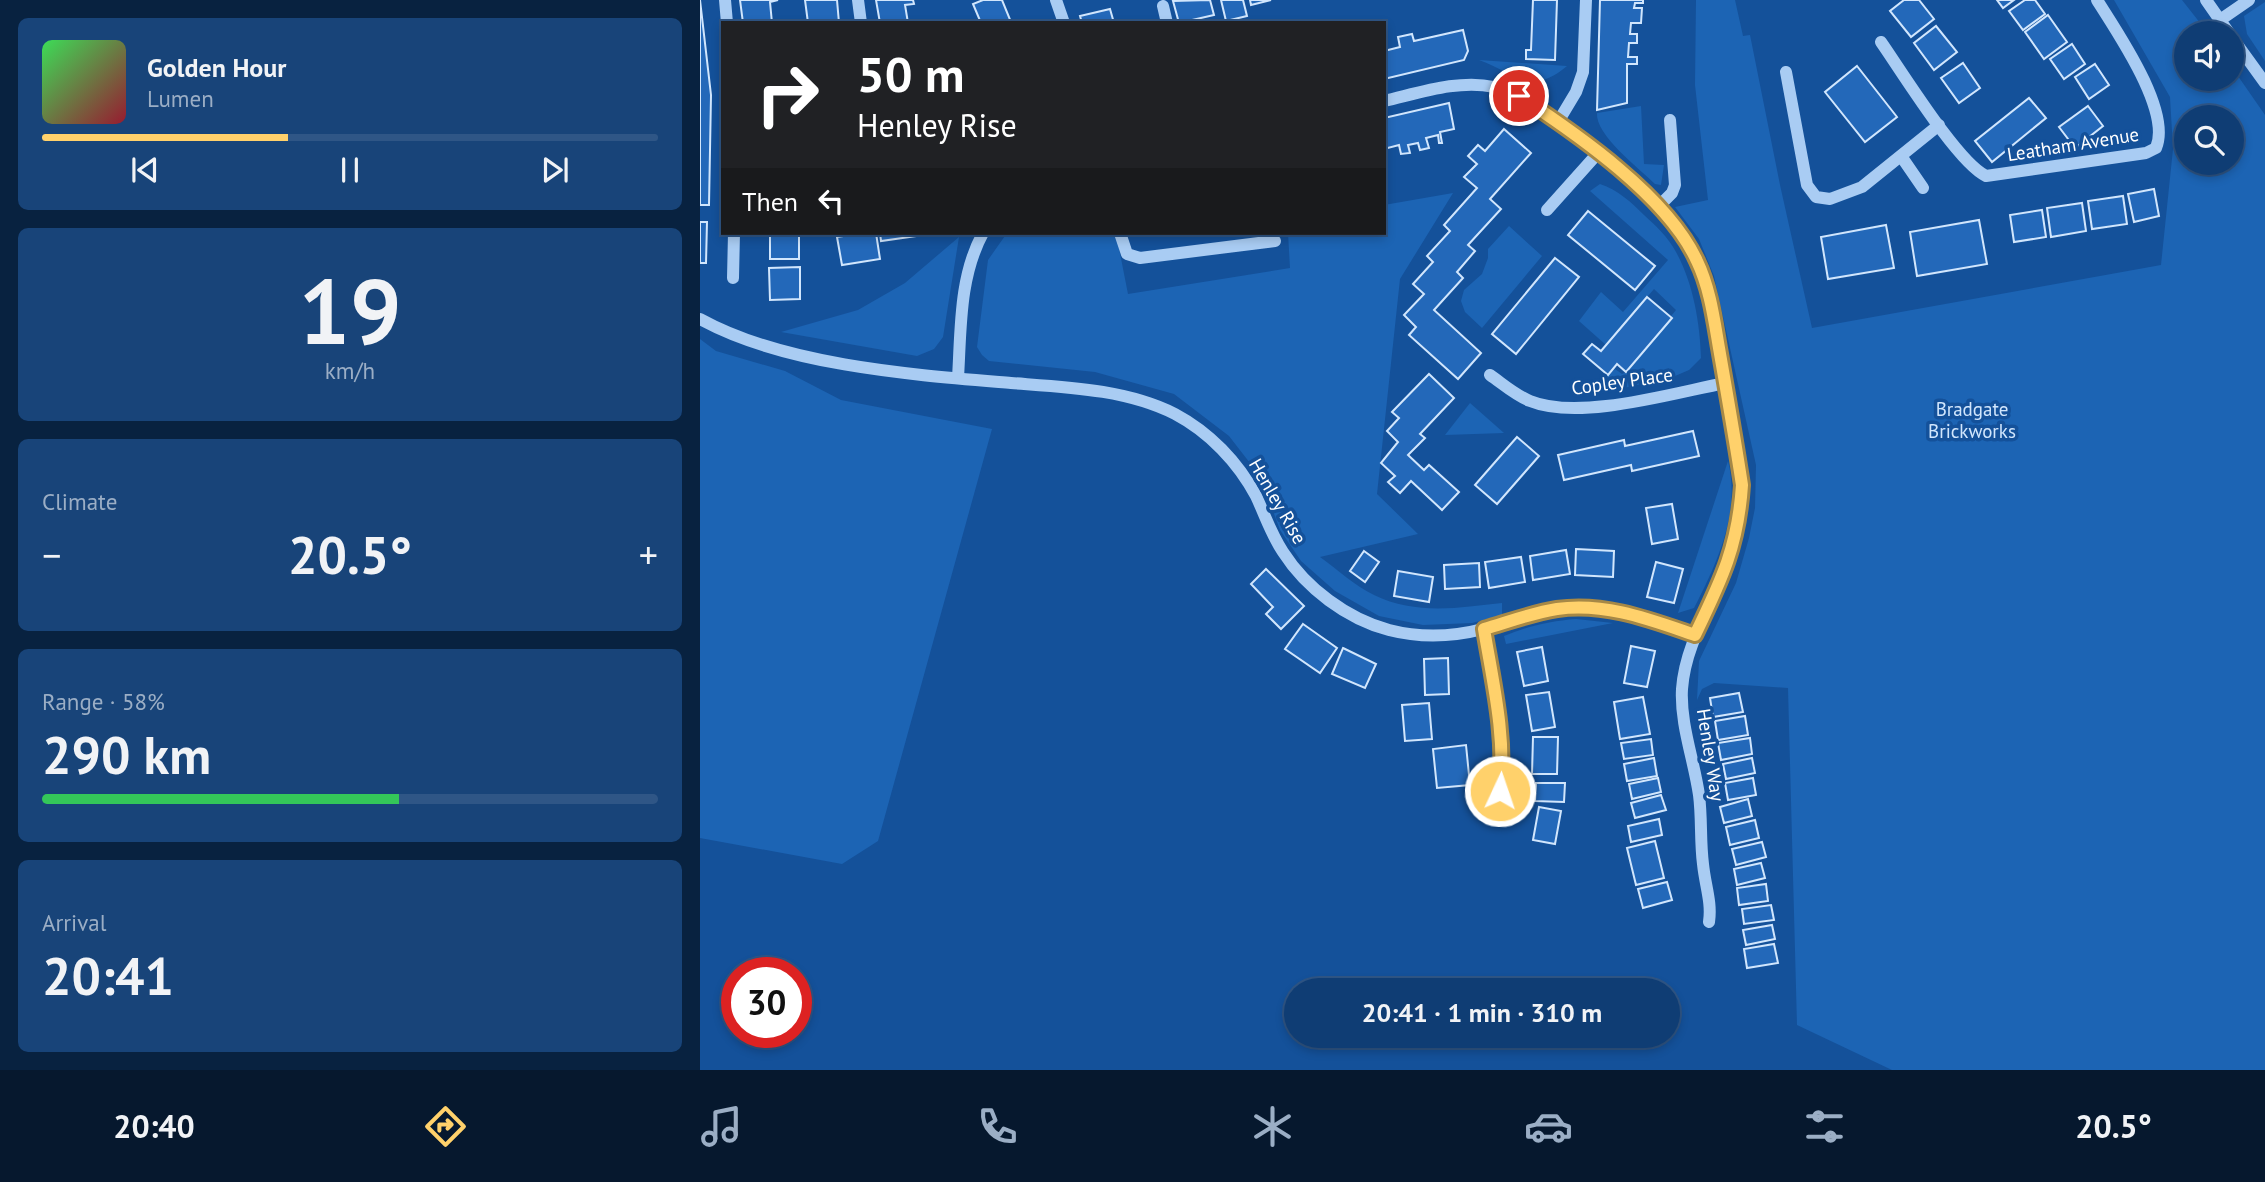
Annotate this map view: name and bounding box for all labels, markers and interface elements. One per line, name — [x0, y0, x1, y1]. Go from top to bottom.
map controls — [2174, 21, 2244, 175]
button: sound — [2174, 21, 2244, 91]
text: 50 m — [857, 42, 964, 106]
icon: right — [742, 49, 833, 140]
text: Golden Hour — [147, 51, 286, 84]
pin — [1489, 66, 1549, 126]
icon: arrive — [1500, 77, 1538, 115]
text: Lumen — [147, 84, 214, 113]
text: Henley Rise — [857, 104, 1017, 146]
button: search — [2174, 105, 2244, 175]
street label: Leatham Avenue — [2005, 122, 2141, 166]
icon: previous — [126, 151, 164, 189]
icon: pause — [331, 151, 369, 189]
icon: next — [536, 151, 574, 189]
icon: left — [812, 182, 850, 220]
text: Then — [742, 185, 798, 218]
text: 19 — [298, 251, 402, 369]
text: km/h — [325, 356, 375, 385]
street label: Copley Place — [1570, 362, 1674, 400]
park label: Bradgate Brickworks — [1928, 397, 2016, 443]
street label: Henley Rise — [1244, 454, 1312, 548]
text: Climate — [42, 487, 117, 516]
text: 20.5° — [288, 521, 412, 588]
text: − — [42, 530, 61, 579]
text: + — [639, 530, 658, 579]
text: Range · 58% — [42, 687, 165, 716]
street label: Henley Way — [1692, 707, 1730, 803]
text: 290 km — [42, 721, 211, 788]
position arrow — [1463, 754, 1537, 828]
text: Arrival — [42, 908, 106, 937]
text: 20:41 — [42, 942, 174, 1009]
speed limit sign: 30 — [721, 957, 812, 1048]
text: 20:41 · 1 min · 310 m — [1362, 996, 1602, 1029]
icon: directions — [421, 1102, 470, 1151]
icon: music — [697, 1102, 746, 1151]
icon: phone — [973, 1102, 1022, 1151]
icon: climate — [1248, 1102, 1297, 1151]
icon: car — [1524, 1102, 1573, 1151]
icon: filters — [1800, 1102, 1849, 1151]
text: 20:40 — [113, 1105, 195, 1147]
text: 20.5° — [2075, 1105, 2152, 1147]

